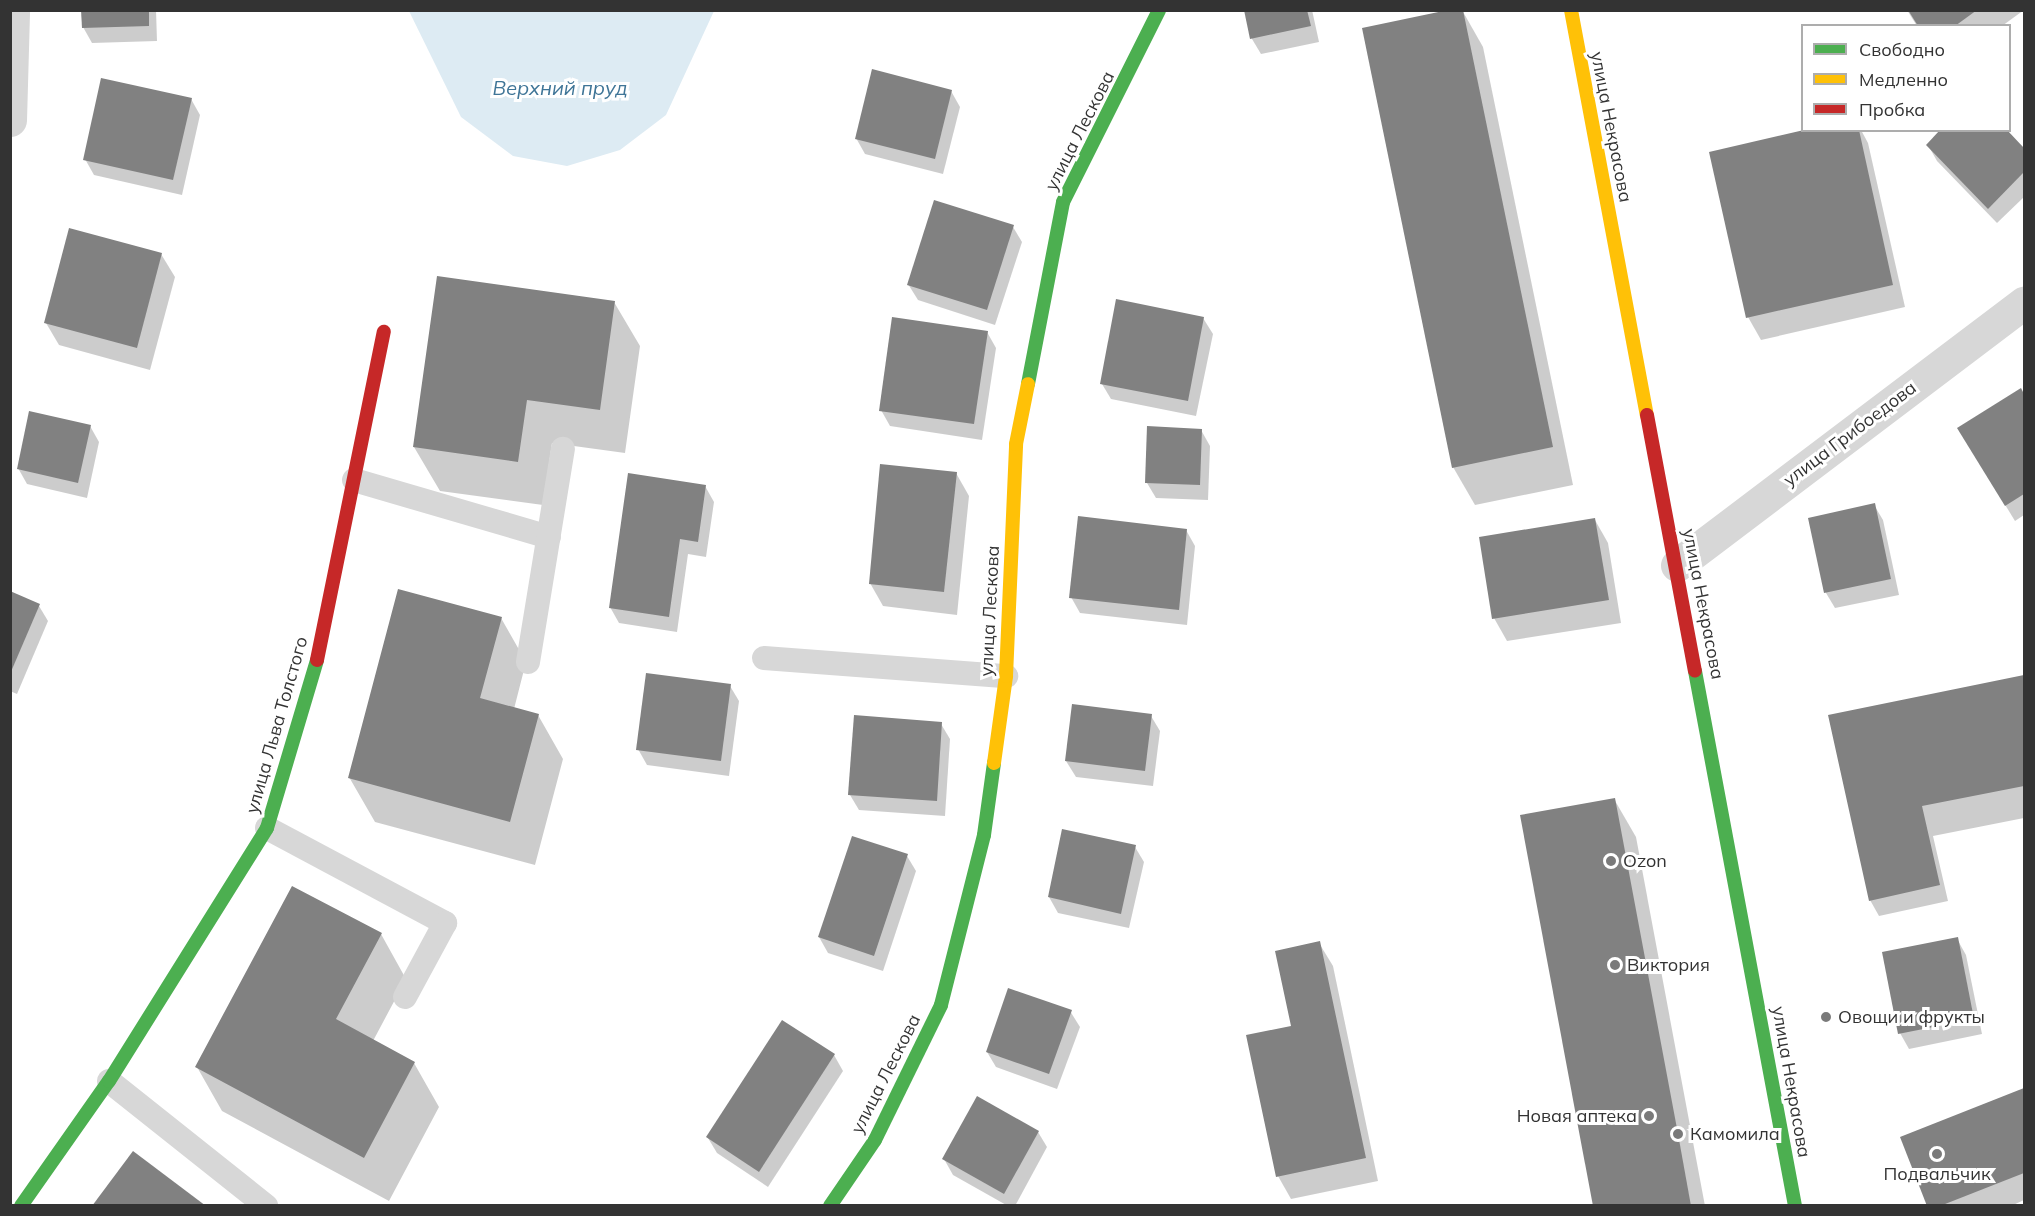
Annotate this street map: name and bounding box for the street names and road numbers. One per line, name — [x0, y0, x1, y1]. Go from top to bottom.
street label: улица Некрасова — [1586, 50, 1636, 204]
street label: улица Лескова — [1041, 68, 1119, 194]
street label: улица Грибоедова — [1779, 377, 1921, 491]
street label: улица Некрасова — [1678, 527, 1728, 681]
street label: улица Лескова — [976, 545, 1004, 677]
street label: улица Льва Толстого — [241, 634, 313, 816]
street label: улица Некрасова — [1767, 1005, 1815, 1159]
street label: улица Лескова — [847, 1011, 925, 1137]

